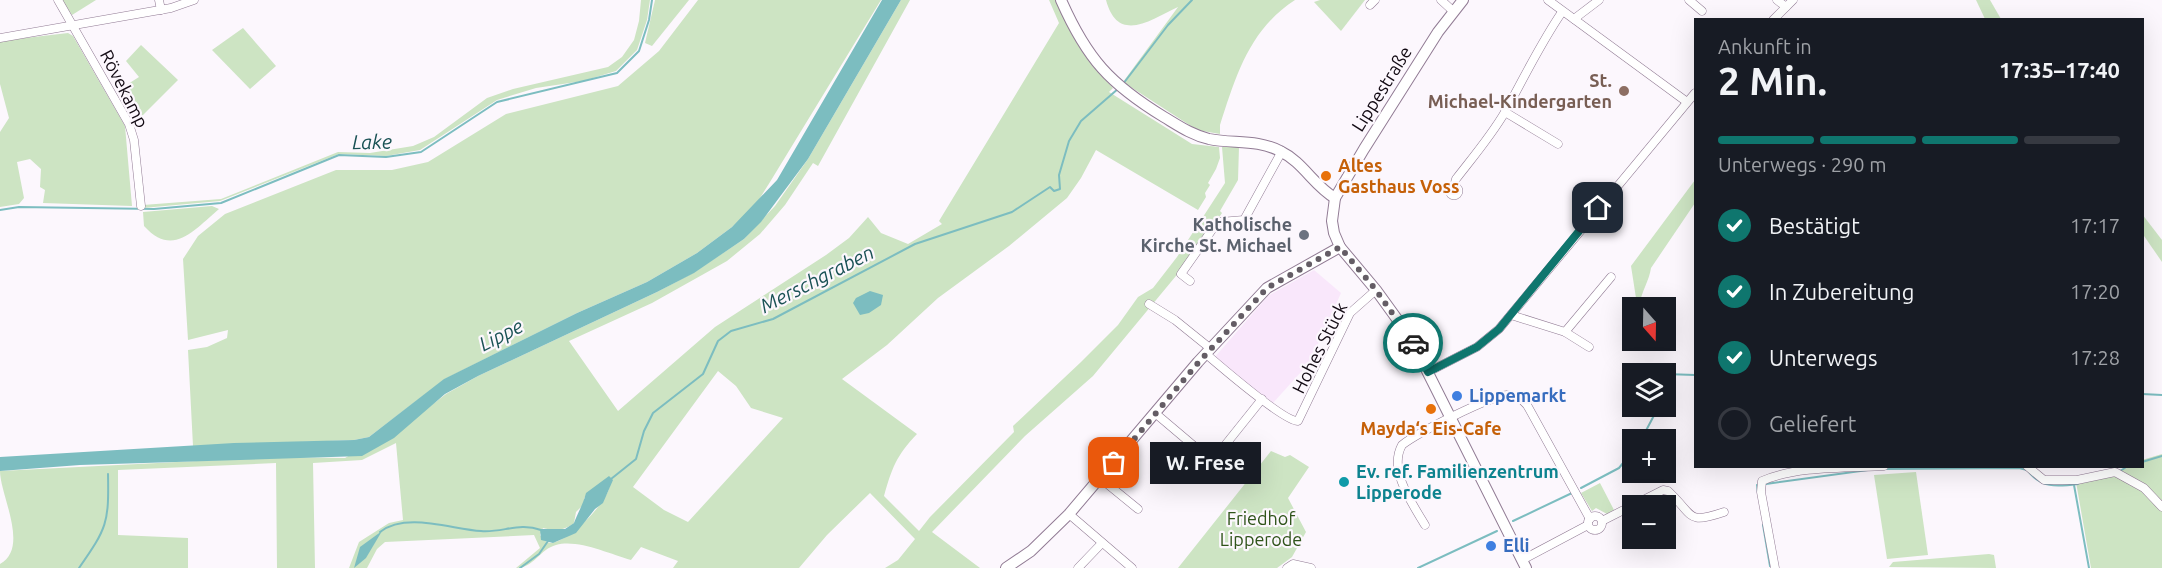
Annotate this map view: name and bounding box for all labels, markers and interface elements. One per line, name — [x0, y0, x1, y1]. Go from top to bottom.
text: Ankunft in — [1718, 35, 1812, 58]
street label: Lippestraße — [1347, 42, 1415, 135]
street label: Rövekamp — [97, 46, 153, 131]
text: 17:35–17:40 — [1999, 57, 2120, 82]
text: 2 Min. — [1718, 59, 1827, 102]
place label: St. Michael-Kindergarten — [1428, 70, 1612, 111]
marker: St. Michael-Kindergarten — [1617, 84, 1631, 98]
water label: Lake — [352, 130, 392, 153]
text: Unterwegs · 290 m — [1718, 153, 1886, 176]
place label: Altes Gasthaus Voss — [1338, 155, 1460, 196]
marker: Altes Gasthaus Voss — [1319, 169, 1333, 183]
pin — [1572, 182, 1623, 233]
icon: home — [1581, 191, 1614, 224]
icon: check — [1718, 209, 1751, 242]
text: Bestätigt — [1769, 213, 1860, 238]
place label: Katholische Kirche St. Michael — [1141, 214, 1293, 255]
text: 17:17 — [2070, 214, 2120, 237]
marker: Katholische Kirche St. Michael — [1297, 228, 1311, 242]
water label: Merschgraben — [756, 240, 878, 317]
icon: check — [1718, 275, 1751, 308]
text: In Zubereitung — [1769, 279, 1914, 304]
text: 17:20 — [2070, 280, 2120, 303]
north arrow — [1622, 297, 1676, 351]
map controls — [1622, 297, 1676, 549]
street label: Hohes Stück — [1288, 299, 1351, 396]
courier — [1383, 313, 1443, 373]
water label: Lippe — [475, 314, 527, 355]
icon: car — [1397, 327, 1430, 360]
icon: check — [1718, 341, 1751, 374]
text: Unterwegs — [1769, 345, 1878, 370]
text: 17:28 — [2070, 346, 2120, 369]
button: layers — [1622, 363, 1676, 417]
place label: Lippemarkt — [1469, 385, 1567, 405]
marker: Lippemarkt — [1450, 389, 1464, 403]
marker: Mayda‘s Eis-Cafe — [1424, 402, 1438, 416]
text: Geliefert — [1769, 411, 1856, 436]
place label: Mayda‘s Eis-Cafe — [1360, 418, 1502, 438]
button: + — [1622, 429, 1676, 483]
pin — [1088, 437, 1139, 488]
callout: W. Frese — [1150, 442, 1261, 484]
icon: bag — [1097, 446, 1130, 479]
text: W. Frese — [1166, 451, 1245, 474]
place label: Ev. ref. Familienzentrum Lipperode — [1356, 461, 1559, 502]
marker: Ev. ref. Familienzentrum Lipperode — [1337, 475, 1351, 489]
button: − — [1622, 495, 1676, 549]
park label: Friedhof Lipperode — [1220, 508, 1302, 549]
place label: Elli — [1503, 535, 1530, 555]
marker: Elli — [1484, 539, 1498, 553]

